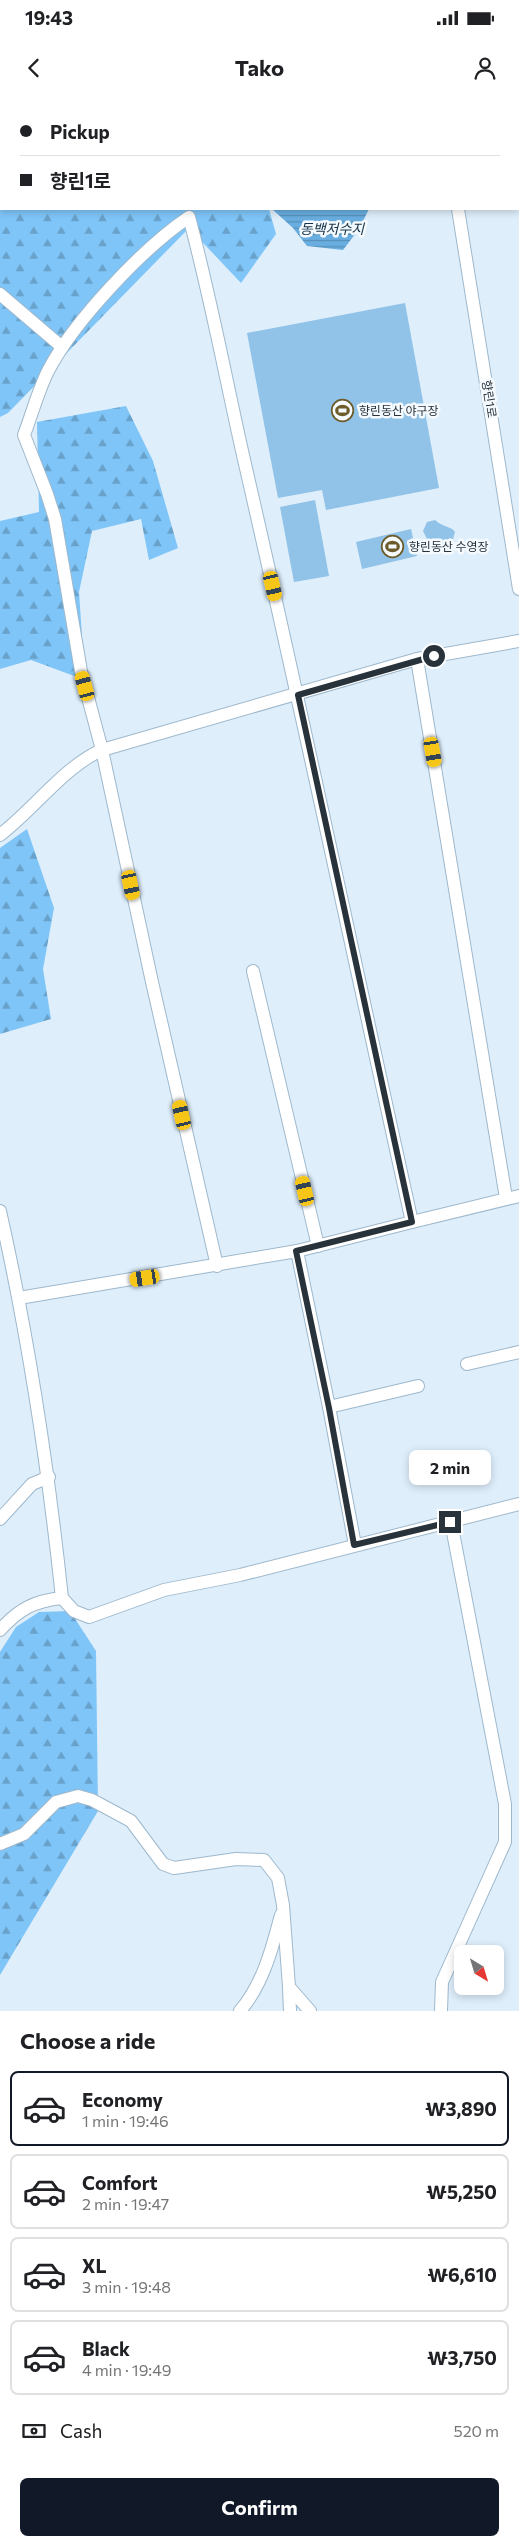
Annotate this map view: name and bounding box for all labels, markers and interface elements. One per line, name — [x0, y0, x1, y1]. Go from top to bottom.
text: 19:43 — [25, 6, 73, 29]
icon: back — [20, 54, 48, 82]
text: Tako — [235, 54, 284, 81]
icon: person — [471, 54, 499, 82]
text: Pickup — [50, 120, 110, 143]
text: 향린1로 — [50, 169, 111, 192]
water label: 동백저수지 — [300, 220, 365, 237]
street label: 향린1로 — [480, 379, 500, 419]
sports icon: 향린동산 야구장 — [331, 399, 355, 423]
place label: 향린동산 야구장 — [359, 403, 439, 417]
sports icon: 향린동산 수영장 — [381, 535, 405, 559]
place label: 향린동산 수영장 — [409, 539, 489, 553]
car — [262, 570, 283, 602]
route start — [423, 645, 445, 667]
car — [73, 670, 96, 702]
car — [423, 736, 442, 768]
car — [120, 869, 141, 901]
car — [171, 1099, 192, 1131]
car — [294, 1175, 315, 1207]
car — [129, 1268, 160, 1288]
callout: 2 min — [409, 1450, 491, 1484]
text: 2 min — [430, 1458, 470, 1477]
route end — [439, 1511, 461, 1533]
north arrow — [454, 1945, 504, 1995]
map controls — [454, 1945, 504, 1995]
text: Choose a ride — [20, 2027, 155, 2054]
icon: car — [22, 2086, 67, 2131]
text: Economy — [82, 2088, 163, 2111]
text: ₩3,890 — [425, 2097, 497, 2120]
text: 1 min · 19:46 — [82, 2111, 169, 2130]
icon: car — [22, 2169, 67, 2214]
text: Comfort — [82, 2171, 158, 2194]
text: ₩5,250 — [426, 2180, 497, 2203]
text: 2 min · 19:47 — [82, 2194, 169, 2213]
icon: car — [22, 2252, 67, 2297]
text: XL — [82, 2254, 107, 2277]
text: ₩6,610 — [427, 2263, 497, 2286]
text: 3 min · 19:48 — [82, 2277, 171, 2296]
icon: car — [22, 2335, 67, 2380]
text: Black — [82, 2337, 130, 2360]
text: ₩3,750 — [427, 2346, 497, 2369]
text: 4 min · 19:49 — [82, 2360, 171, 2379]
icon: cash — [20, 2417, 48, 2445]
text: Cash — [60, 2419, 102, 2442]
text: 520 m — [454, 2421, 499, 2440]
button: Confirm — [20, 2478, 499, 2536]

